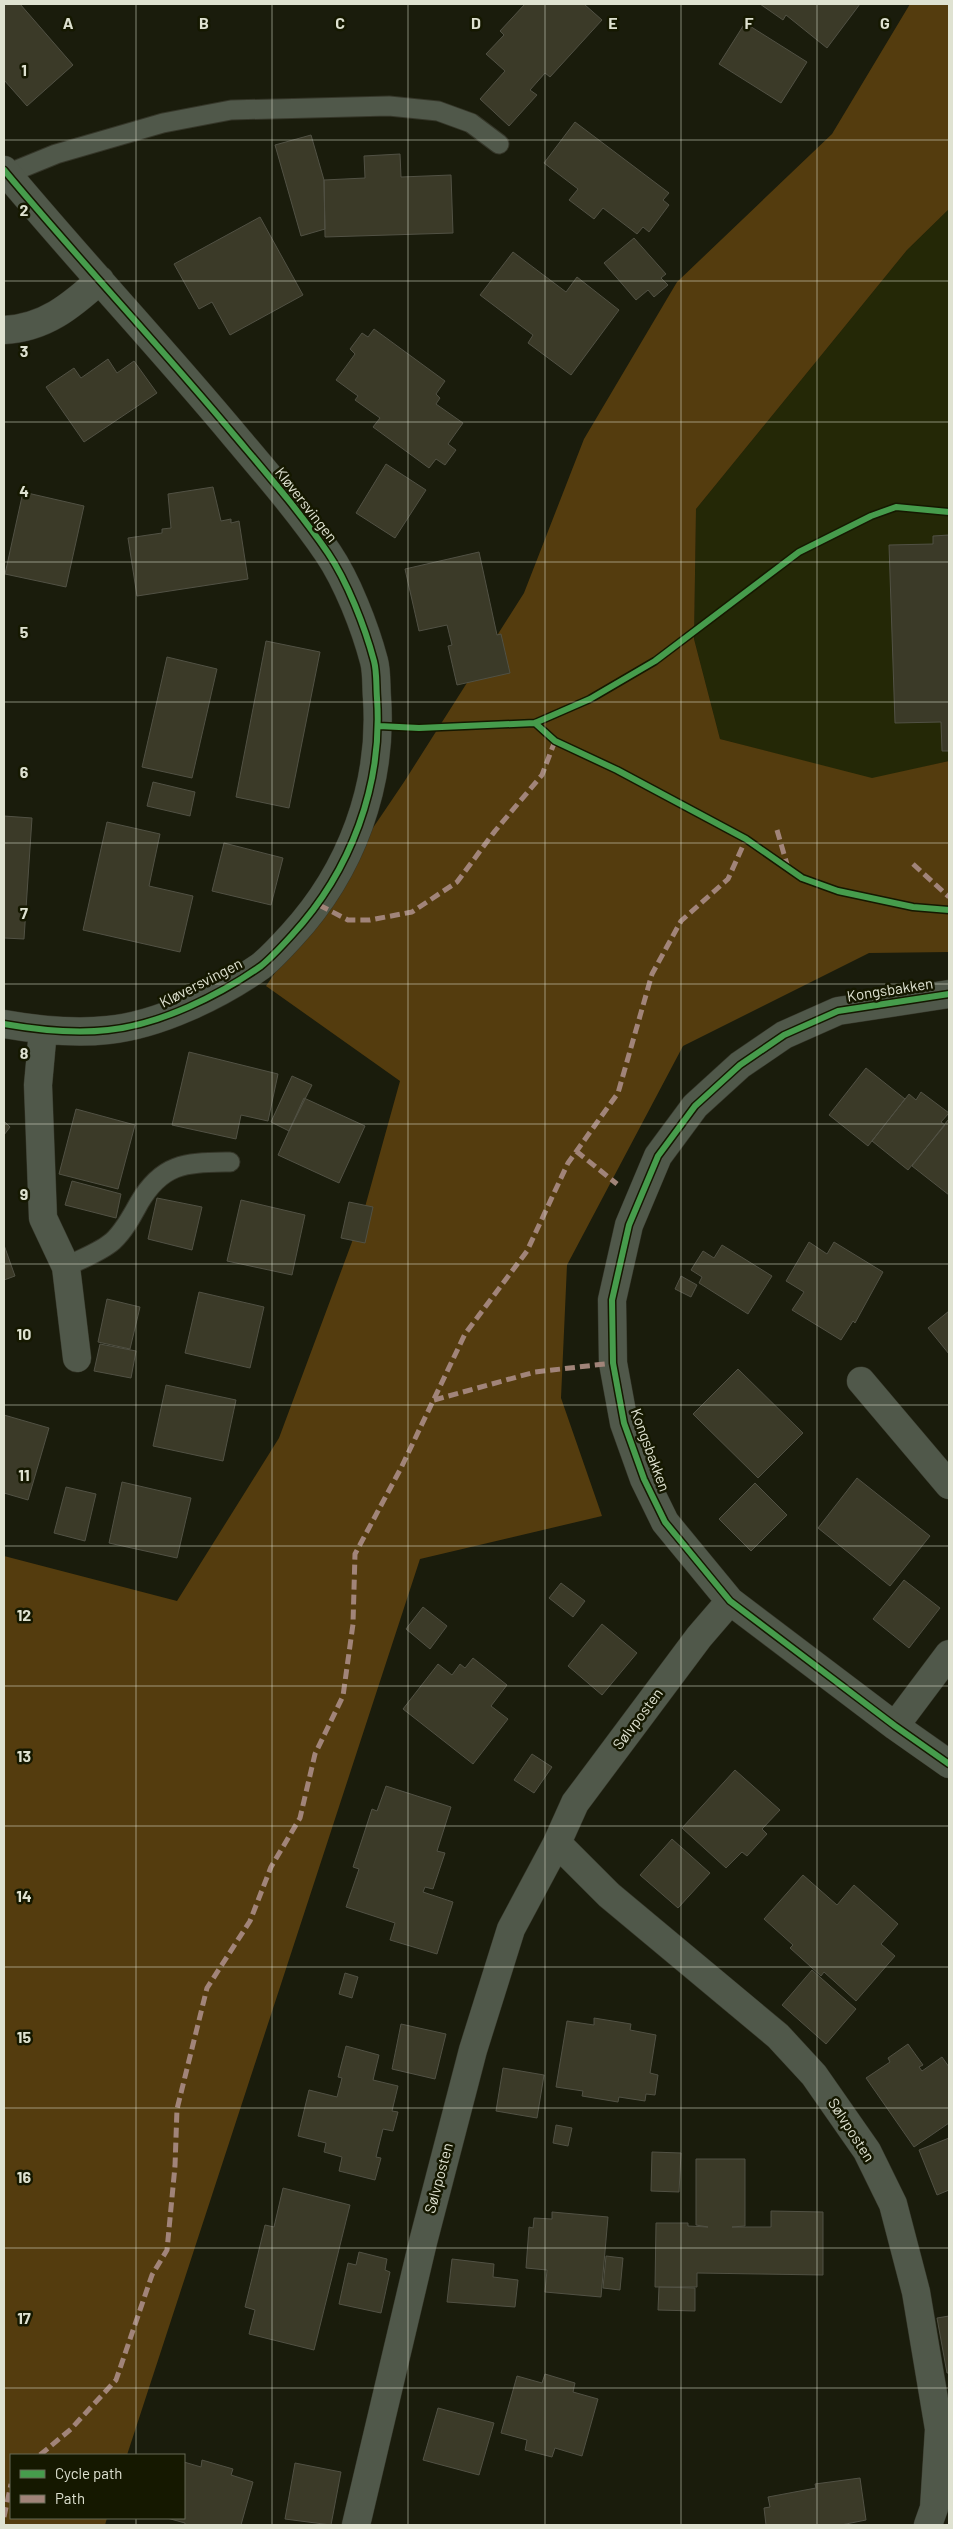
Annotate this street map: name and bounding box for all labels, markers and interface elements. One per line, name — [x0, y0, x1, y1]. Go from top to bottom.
text: A — [63, 13, 74, 32]
text: B — [199, 13, 209, 32]
text: C — [335, 13, 345, 32]
text: D — [471, 13, 481, 32]
text: E — [608, 13, 618, 32]
text: F — [745, 13, 754, 32]
text: G — [880, 13, 890, 32]
text: 1 — [21, 60, 27, 79]
text: 2 — [20, 200, 29, 219]
text: 3 — [20, 341, 28, 360]
street label: Kløversvingen — [272, 463, 342, 546]
text: 4 — [19, 481, 29, 500]
text: 5 — [20, 622, 29, 641]
text: 6 — [20, 762, 29, 781]
text: 7 — [20, 903, 28, 922]
street label: Kløversvingen — [156, 954, 245, 1011]
street label: Kongsbakken — [845, 973, 934, 1005]
text: 8 — [20, 1043, 29, 1062]
text: 9 — [20, 1184, 28, 1203]
text: 10 — [17, 1324, 31, 1343]
street label: Kongsbakken — [628, 1406, 674, 1494]
text: 11 — [18, 1465, 30, 1484]
text: 12 — [17, 1605, 31, 1624]
street label: Sølvposten — [608, 1684, 666, 1753]
text: 13 — [17, 1746, 31, 1765]
text: 14 — [16, 1886, 32, 1905]
text: 15 — [17, 2027, 32, 2046]
street label: Sølvposten — [825, 2094, 879, 2165]
street label: Sølvposten — [420, 2141, 456, 2215]
text: 16 — [17, 2167, 32, 2186]
text: 17 — [17, 2308, 31, 2327]
legend — [10, 2454, 185, 2519]
text: Cycle path — [55, 2464, 122, 2482]
text: Path — [55, 2489, 85, 2507]

